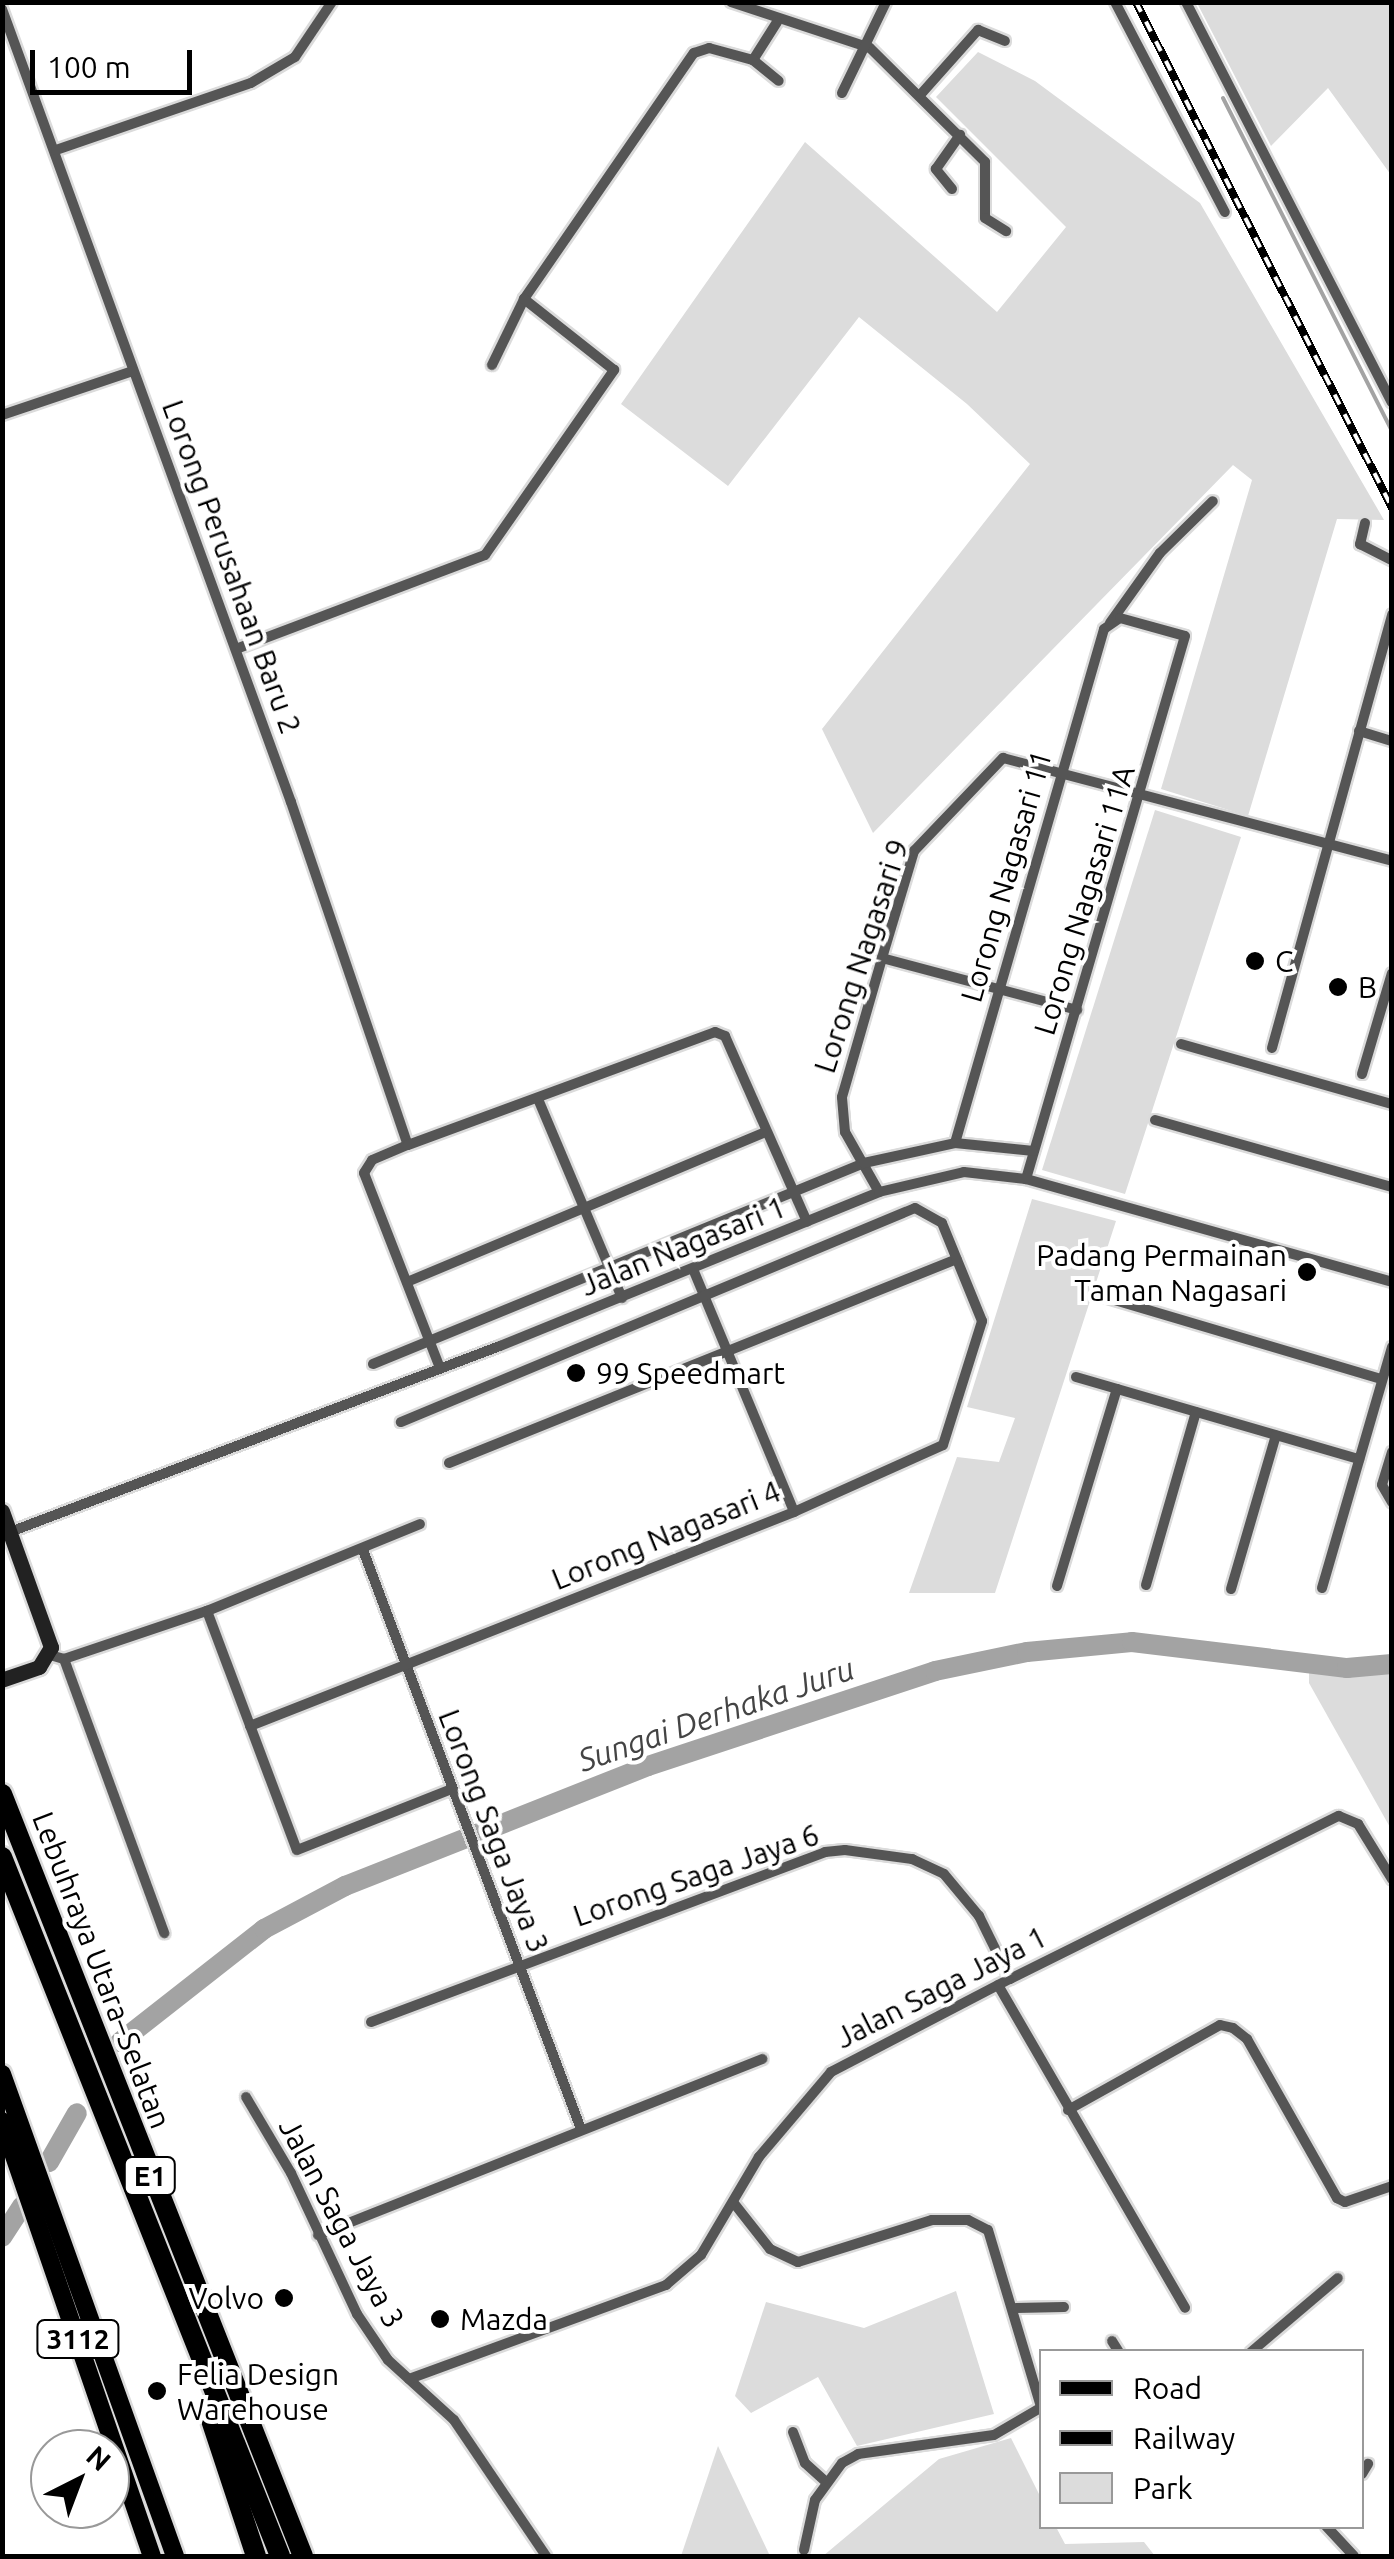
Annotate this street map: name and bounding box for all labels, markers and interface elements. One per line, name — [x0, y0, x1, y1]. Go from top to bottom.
scale bar — [35, 30, 198, 92]
text: 100 m — [47, 50, 131, 84]
street label: Lorong Perusahaan Baru 2 — [155, 395, 309, 739]
street label: Lorong Nagasari 11 — [953, 746, 1059, 1006]
street label: Lorong Nagasari 11A — [1026, 761, 1142, 1039]
street label: Lorong Nagasari 9 — [806, 835, 916, 1077]
place label: C — [1275, 943, 1293, 979]
marker: C — [1244, 950, 1266, 972]
place label: B — [1358, 969, 1377, 1005]
marker: B — [1327, 976, 1349, 998]
street label: Jalan Nagasari 1 — [575, 1188, 791, 1304]
place label: Padang Permainan Taman Nagasari — [1036, 1237, 1287, 1308]
marker: Padang Permainan Taman Nagasari — [1296, 1261, 1318, 1283]
place label: 99 Speedmart — [596, 1355, 785, 1391]
marker: 99 Speedmart — [565, 1362, 587, 1384]
street label: Lorong Nagasari 4 — [546, 1473, 786, 1597]
water label: Sungai Derhaka Juru — [573, 1649, 859, 1779]
street label: Lorong Saga Jaya 3 — [431, 1704, 557, 1958]
street label: Lebuhraya Utara–Selatan — [25, 1807, 179, 2133]
street label: Lorong Saga Jaya 6 — [568, 1816, 824, 1934]
street label: Jalan Saga Jaya 1 — [829, 1918, 1053, 2056]
street label: Jalan Saga Jaya 3 — [272, 2112, 412, 2334]
road number: E1 — [122, 2153, 178, 2199]
place label: Volvo — [189, 2280, 264, 2316]
marker: Volvo — [273, 2287, 295, 2309]
place label: Mazda — [460, 2301, 548, 2337]
marker: Mazda — [429, 2308, 451, 2330]
road number: 3112 — [36, 2316, 120, 2362]
legend — [1039, 2349, 1364, 2529]
place label: Felia Design Warehouse — [177, 2356, 339, 2426]
text: Road — [1133, 2371, 1202, 2405]
marker: Felia Design Warehouse — [146, 2380, 168, 2402]
text: Railway — [1133, 2421, 1235, 2455]
north arrow — [30, 2429, 130, 2529]
text: N — [81, 2439, 117, 2476]
text: Park — [1133, 2471, 1193, 2505]

